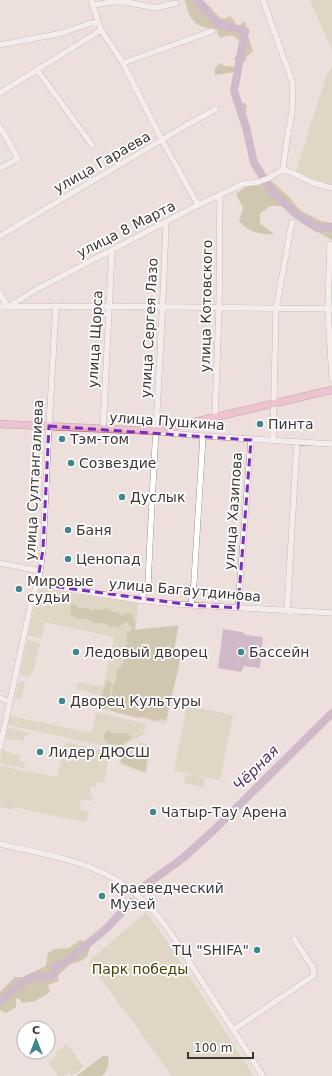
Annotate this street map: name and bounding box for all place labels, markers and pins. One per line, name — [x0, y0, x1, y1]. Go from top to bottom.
place label: Пинта — [268, 416, 314, 432]
marker: Пинта — [255, 419, 265, 429]
place label: Тэм-том — [69, 431, 129, 447]
marker: Тэм-том — [57, 434, 67, 444]
place label: Созвездие — [79, 455, 157, 471]
marker: Созвездие — [66, 458, 76, 468]
place label: Дуслык — [130, 489, 185, 505]
marker: Дуслык — [117, 492, 127, 502]
place label: Баня — [76, 522, 112, 538]
marker: Баня — [63, 525, 73, 535]
place label: Ценопад — [76, 551, 141, 567]
marker: Ценопад — [63, 554, 73, 564]
place label: Мировые судьи — [27, 573, 94, 605]
marker: Мировые судьи — [14, 584, 24, 594]
place label: Ледовый дворец — [84, 644, 208, 660]
place label: Бассейн — [249, 644, 309, 660]
marker: Ледовый дворец — [71, 647, 81, 657]
marker: Бассейн — [236, 647, 246, 657]
place label: Дворец Культуры — [70, 693, 201, 709]
marker: Дворец Культуры — [57, 696, 67, 706]
place label: Лидер ДЮСШ — [48, 744, 150, 760]
marker: Лидер ДЮСШ — [35, 747, 45, 757]
place label: Чатыр-Тау Арена — [161, 804, 287, 820]
marker: Чатыр-Тау Арена — [148, 807, 158, 817]
place label: Краеведческий Музей — [110, 880, 224, 912]
marker: Краеведческий Музей — [97, 891, 107, 901]
place label: ТЦ "SHIFA" — [171, 942, 249, 958]
marker: ТЦ "SHIFA" — [252, 945, 262, 955]

